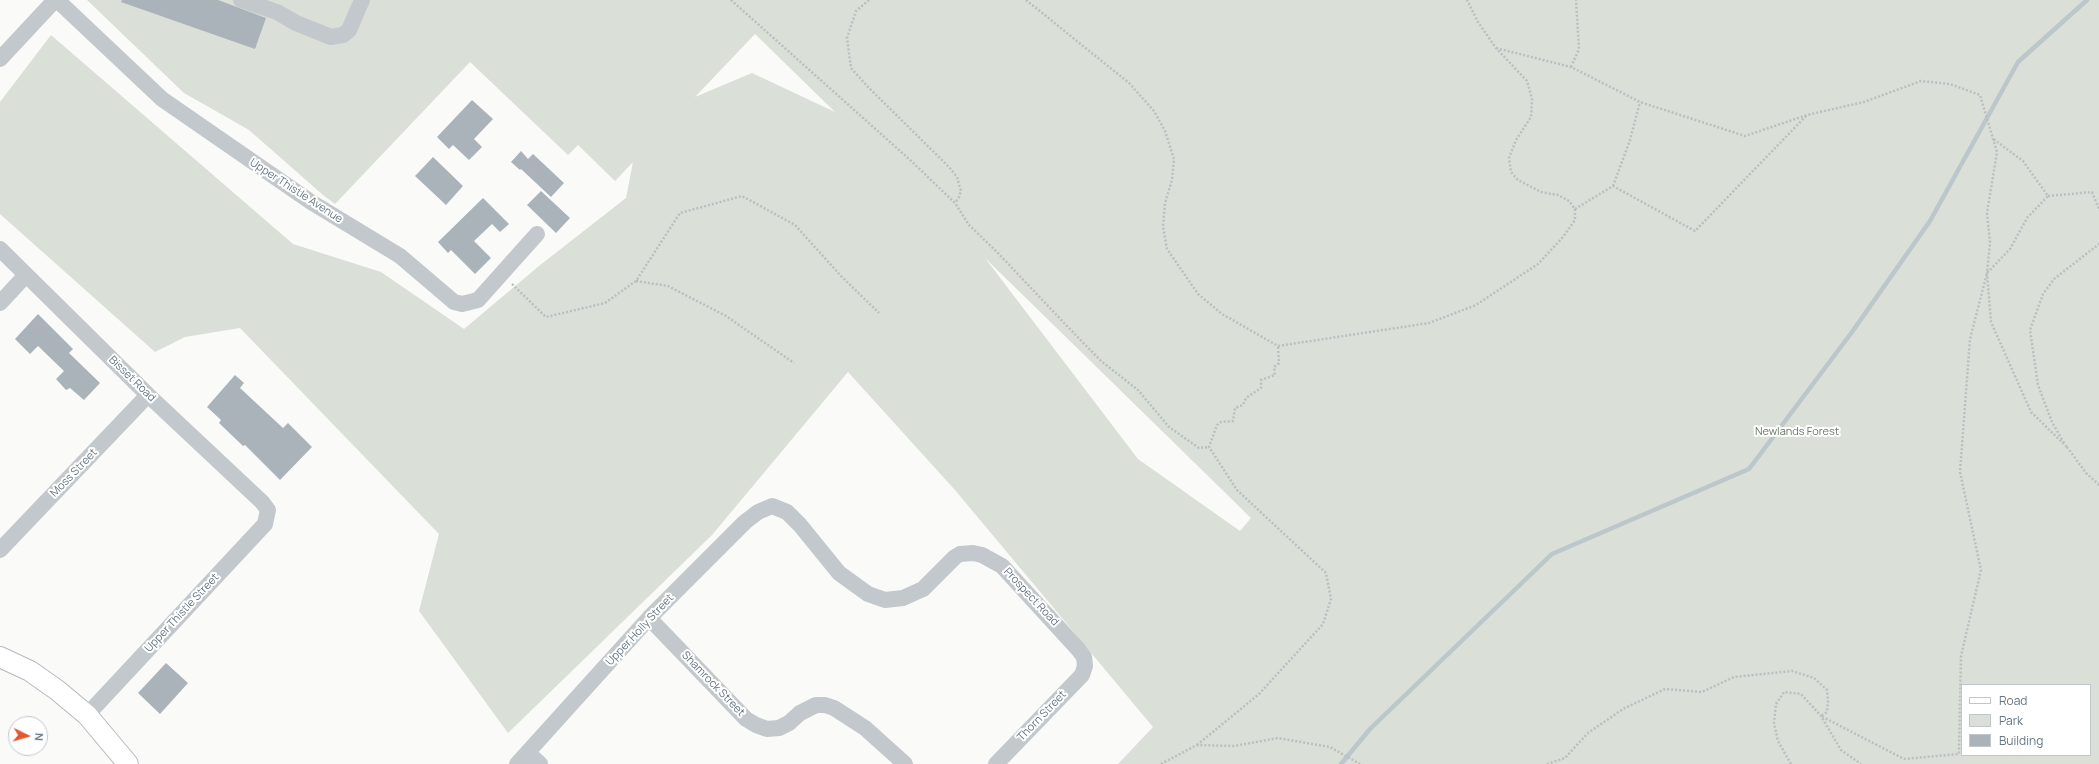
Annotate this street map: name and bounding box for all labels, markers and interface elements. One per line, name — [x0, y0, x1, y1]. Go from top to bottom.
street label: Upper Thistle Avenue — [247, 156, 345, 226]
street label: Bisset Road — [106, 353, 158, 405]
park label: Newlands Forest — [1755, 425, 1839, 439]
street label: Moss Street — [48, 446, 100, 500]
street label: Prospect Road — [1001, 565, 1061, 629]
street label: Upper Thistle Street — [142, 571, 222, 655]
street label: Upper Holly Street — [604, 592, 676, 668]
street label: Shamrock Street — [679, 649, 747, 719]
legend — [1961, 684, 2091, 756]
street label: Thorn Street — [1015, 688, 1069, 744]
text: Road — [1999, 692, 2027, 709]
text: Park — [1999, 712, 2023, 729]
north arrow — [8, 716, 48, 756]
text: N — [32, 732, 47, 742]
text: Building — [1999, 732, 2043, 749]

